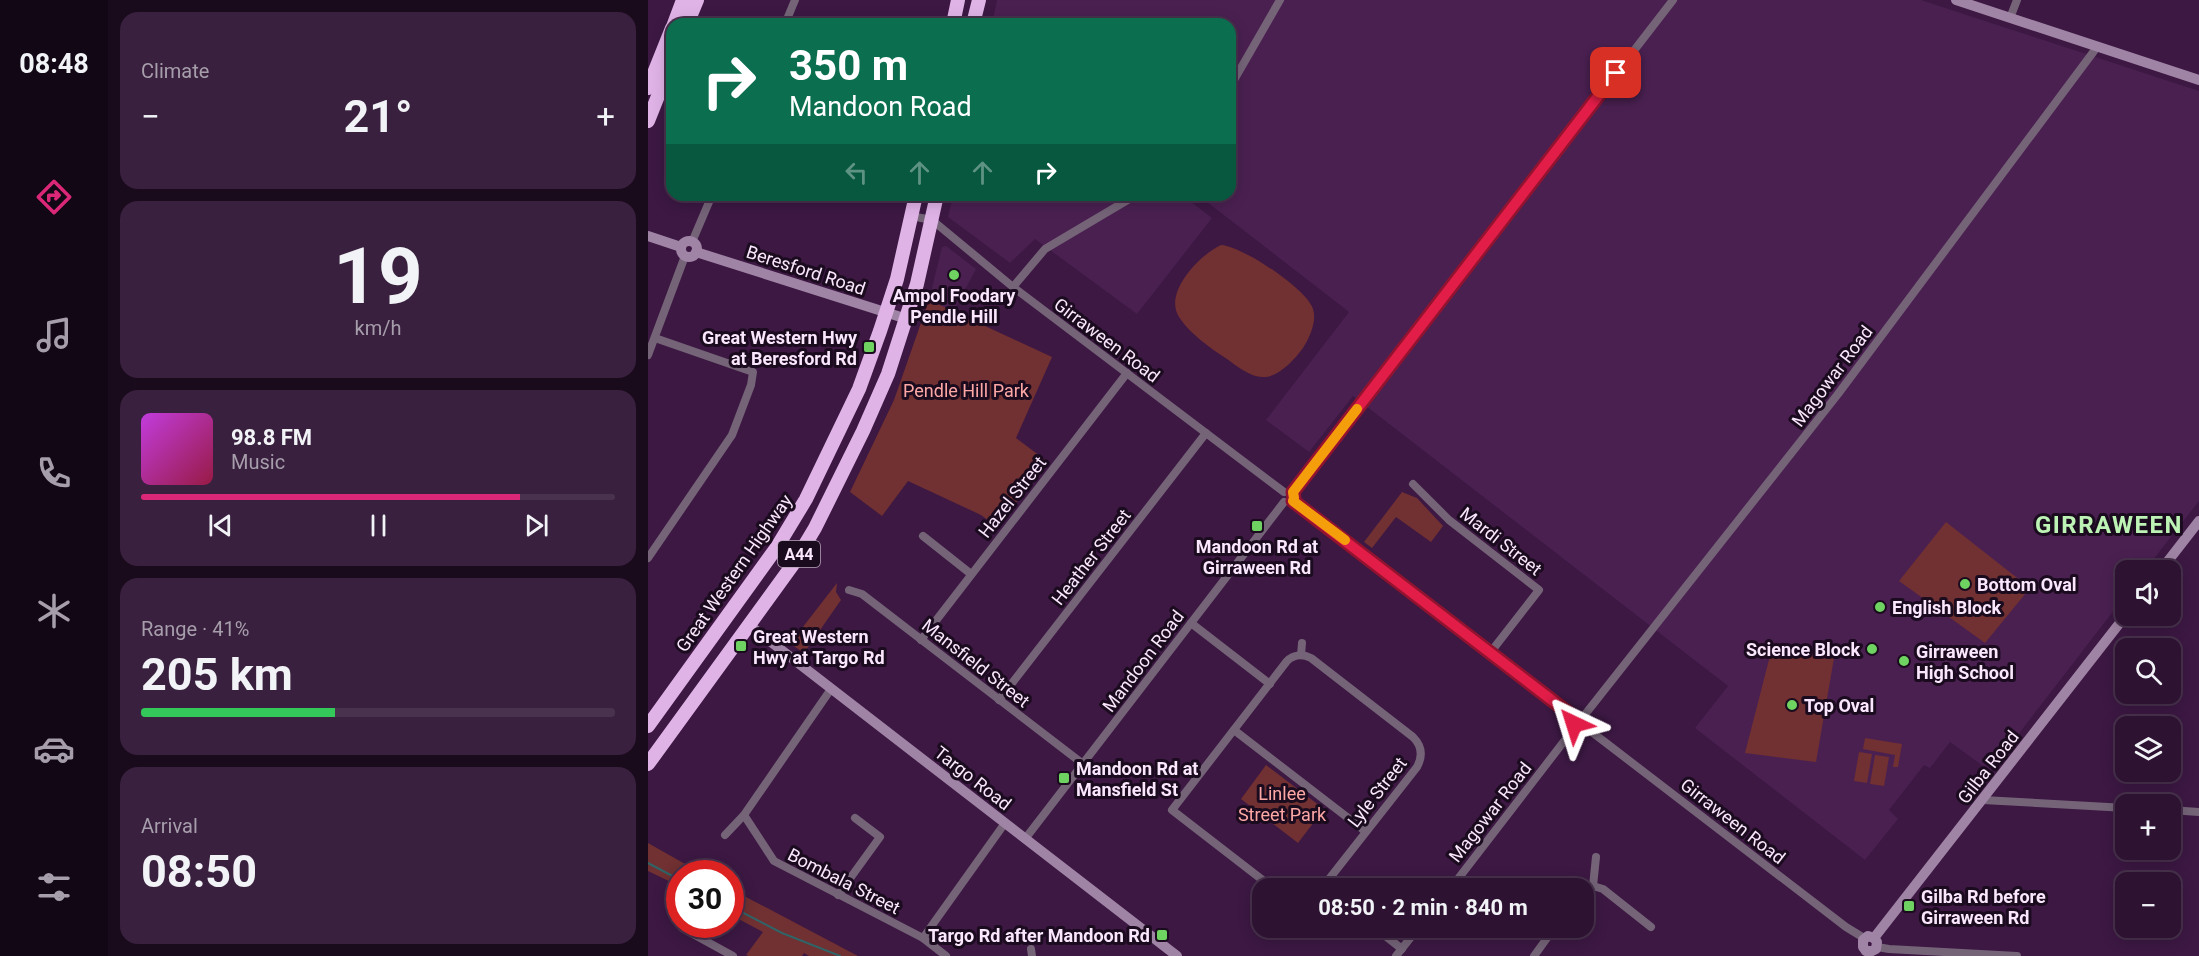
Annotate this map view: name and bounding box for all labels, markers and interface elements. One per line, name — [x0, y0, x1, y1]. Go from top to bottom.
text: 350 m — [789, 41, 908, 90]
icon: right — [690, 42, 768, 120]
pin — [1590, 47, 1641, 98]
text: 08:48 — [19, 48, 89, 80]
icon: arrive — [1599, 56, 1632, 89]
text: Climate — [141, 59, 209, 83]
text: 21° — [343, 90, 413, 143]
text: Mandoon Road — [789, 91, 972, 123]
text: − — [141, 97, 160, 136]
text: + — [596, 97, 615, 136]
icon: left — [840, 156, 873, 189]
icon: ahead — [903, 156, 936, 189]
icon: ahead — [966, 156, 999, 189]
icon: right — [1029, 156, 1062, 189]
icon: directions — [33, 176, 75, 218]
text: 19 — [333, 231, 423, 322]
street label: Beresford Road — [744, 241, 868, 299]
marker: Ampol Foodary Pendle Hill — [947, 268, 961, 282]
place label: Ampol Foodary Pendle Hill — [893, 285, 1016, 327]
street label: Girraween Road — [1050, 294, 1164, 386]
icon: music — [33, 314, 75, 356]
text: km/h — [355, 316, 401, 340]
street label: Magowar Road — [1787, 321, 1877, 431]
place label: Great Western Hwy at Beresford Rd — [702, 327, 858, 369]
marker: Great Western Hwy at Beresford Rd — [862, 340, 876, 354]
park label: Pendle Hill Park — [903, 380, 1030, 401]
text: 98.8 FM — [231, 425, 312, 450]
text: Music — [231, 450, 285, 474]
icon: phone — [33, 452, 75, 494]
street label: Hazel Street — [974, 452, 1050, 542]
street label: Great Western Highway — [672, 490, 797, 656]
street label: Mardi Street — [1456, 503, 1546, 579]
street label: Heather Street — [1047, 505, 1135, 609]
icon: previous — [204, 509, 237, 542]
icon: pause — [362, 509, 395, 542]
icon: next — [520, 509, 553, 542]
district label: GIRRAWEEN — [2035, 511, 2183, 539]
marker: Mandoon Rd at Girraween Rd — [1250, 519, 1264, 533]
place label: Mandoon Rd at Girraween Rd — [1196, 536, 1318, 578]
road number: A44 — [778, 541, 820, 567]
map controls — [2115, 560, 2181, 938]
button: sound — [2115, 560, 2181, 626]
place label: Bottom Oval — [1977, 574, 2077, 595]
marker: Bottom Oval — [1958, 577, 1972, 591]
icon: climate — [33, 590, 75, 632]
place label: English Block — [1892, 597, 2002, 618]
marker: English Block — [1873, 600, 1887, 614]
street label: Mandoon Road — [1098, 606, 1188, 716]
street label: Mansfield Street — [918, 614, 1034, 712]
text: Range · 41% — [141, 617, 249, 641]
place label: Great Western Hwy at Targo Rd — [753, 626, 885, 668]
button: search — [2115, 638, 2181, 704]
marker: Great Western Hwy at Targo Rd — [734, 639, 748, 653]
place label: Science Block — [1746, 639, 1860, 660]
place label: Girraween High School — [1916, 641, 2014, 683]
marker: Science Block — [1865, 642, 1879, 656]
text: 205 km — [141, 648, 293, 701]
marker: Girraween High School — [1897, 654, 1911, 668]
position arrow — [1542, 692, 1606, 756]
place label: Top Oval — [1804, 695, 1874, 716]
marker: Top Oval — [1785, 698, 1799, 712]
button: layers — [2115, 716, 2181, 782]
street label: Gilba Road — [1953, 726, 2023, 808]
icon: car — [33, 728, 75, 770]
street label: Targo Road — [930, 742, 1016, 814]
street label: Lyle Street — [1343, 753, 1411, 831]
place label: Mandoon Rd at Mansfield St — [1076, 758, 1198, 800]
street label: Magowar Road — [1444, 758, 1536, 866]
marker: Mandoon Rd at Mansfield St — [1057, 771, 1071, 785]
street label: Girraween Road — [1677, 774, 1789, 868]
park label: Linlee Street Park — [1238, 783, 1327, 825]
button: + — [2115, 794, 2181, 860]
text: Arrival — [141, 814, 198, 838]
street label: Bombala Street — [784, 844, 904, 918]
text: 08:50 — [141, 845, 257, 898]
speed limit sign: 30 — [666, 860, 744, 938]
icon: filters — [33, 866, 75, 908]
button: − — [2115, 872, 2181, 938]
place label: Gilba Rd before Girraween Rd — [1921, 886, 2046, 928]
text: 08:50 · 2 min · 840 m — [1318, 895, 1528, 920]
marker: Gilba Rd before Girraween Rd — [1902, 899, 1916, 913]
place label: Targo Rd after Mandoon Rd — [928, 925, 1150, 946]
marker: Targo Rd after Mandoon Rd — [1155, 928, 1169, 942]

